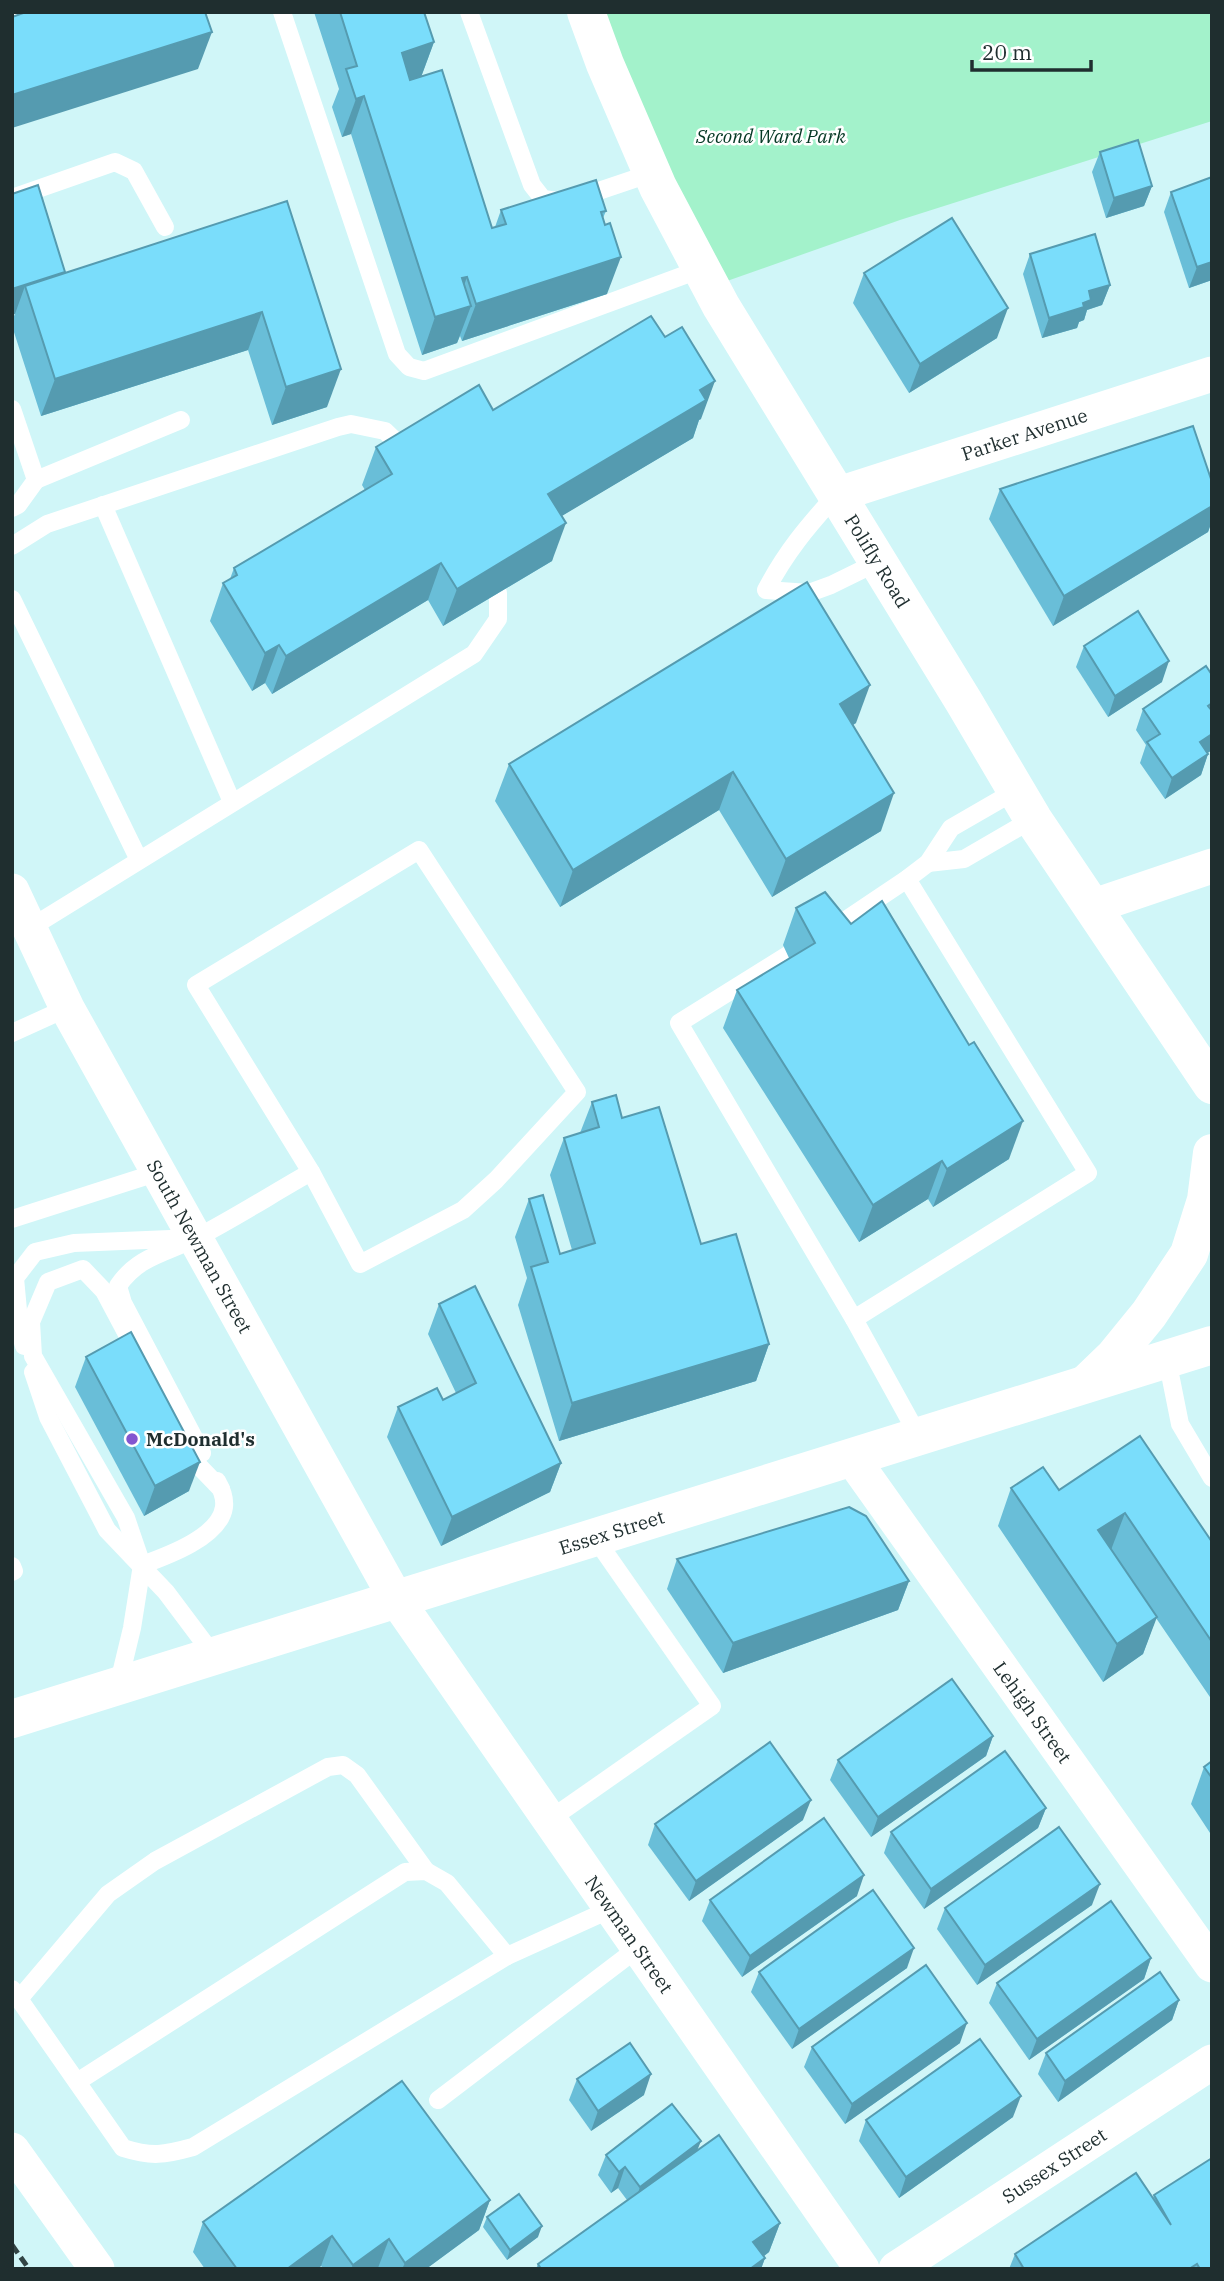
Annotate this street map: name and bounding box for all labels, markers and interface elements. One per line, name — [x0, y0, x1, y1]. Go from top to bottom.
scale bar — [972, 28, 1091, 72]
text: 20 m — [982, 38, 1032, 66]
park label: Second Ward Park — [695, 124, 847, 148]
street label: Parker Avenue — [958, 403, 1091, 466]
street label: Polifly Road — [840, 510, 915, 612]
street label: South Newman Street — [142, 1155, 258, 1337]
place label: McDonald's — [146, 1427, 255, 1451]
marker: McDonald's — [124, 1431, 140, 1447]
street label: Essex Street — [556, 1504, 668, 1560]
street label: Lehigh Street — [988, 1657, 1077, 1768]
street label: Newman Street — [580, 1871, 679, 1998]
street label: Sussex Street — [997, 2122, 1111, 2208]

